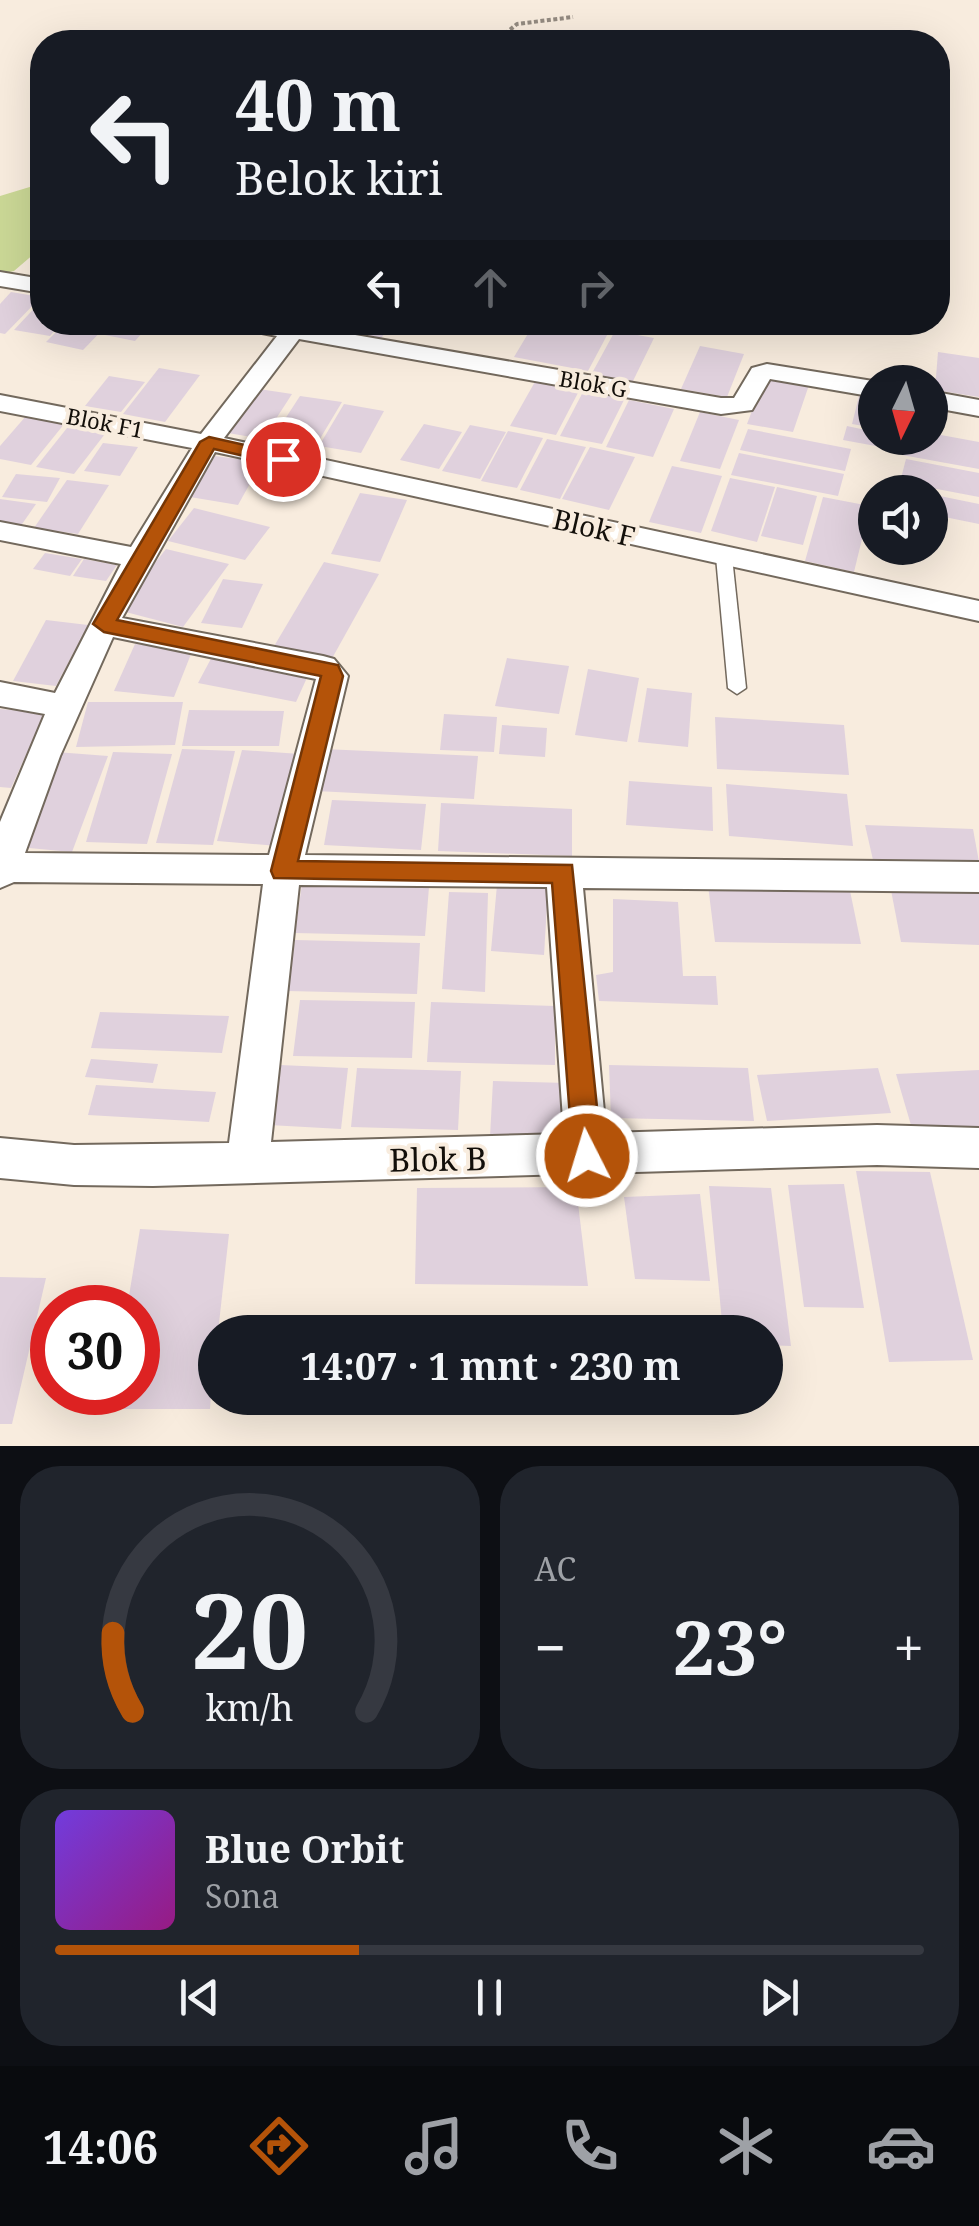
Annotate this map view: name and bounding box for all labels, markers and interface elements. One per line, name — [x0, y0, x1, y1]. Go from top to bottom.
text: 40 m — [235, 56, 401, 152]
icon: left — [70, 70, 200, 200]
text: Belok kiri — [235, 147, 443, 208]
icon: left — [358, 260, 413, 315]
icon: ahead — [463, 260, 518, 315]
icon: right — [568, 260, 623, 315]
street label: Blok G — [557, 362, 630, 404]
north arrow — [858, 365, 948, 455]
map controls — [858, 365, 948, 565]
street label: Blok F1 — [64, 400, 146, 444]
pin — [241, 417, 326, 502]
icon: arrive — [256, 432, 311, 487]
button: sound — [858, 475, 948, 565]
street label: Blok F — [549, 499, 639, 555]
position arrow — [535, 1104, 639, 1208]
street label: Blok B — [389, 1136, 487, 1181]
speed limit sign: 30 — [30, 1285, 160, 1415]
text: 14:07 · 1 mnt · 230 m — [300, 1339, 681, 1391]
text: AC — [535, 1547, 576, 1590]
text: 20 — [191, 1558, 309, 1699]
text: 23° — [672, 1595, 787, 1697]
text: − — [535, 1609, 566, 1684]
text: + — [893, 1609, 924, 1684]
text: km/h — [206, 1683, 294, 1731]
text: Blue Orbit — [205, 1822, 404, 1874]
text: Sona — [205, 1874, 280, 1917]
icon: previous — [172, 1970, 227, 2025]
icon: pause — [462, 1970, 517, 2025]
icon: next — [752, 1970, 807, 2025]
icon: directions — [244, 2111, 314, 2181]
icon: music — [399, 2111, 469, 2181]
icon: phone — [555, 2111, 625, 2181]
icon: climate — [711, 2111, 781, 2181]
icon: car — [866, 2111, 936, 2181]
text: 14:06 — [43, 2116, 158, 2177]

